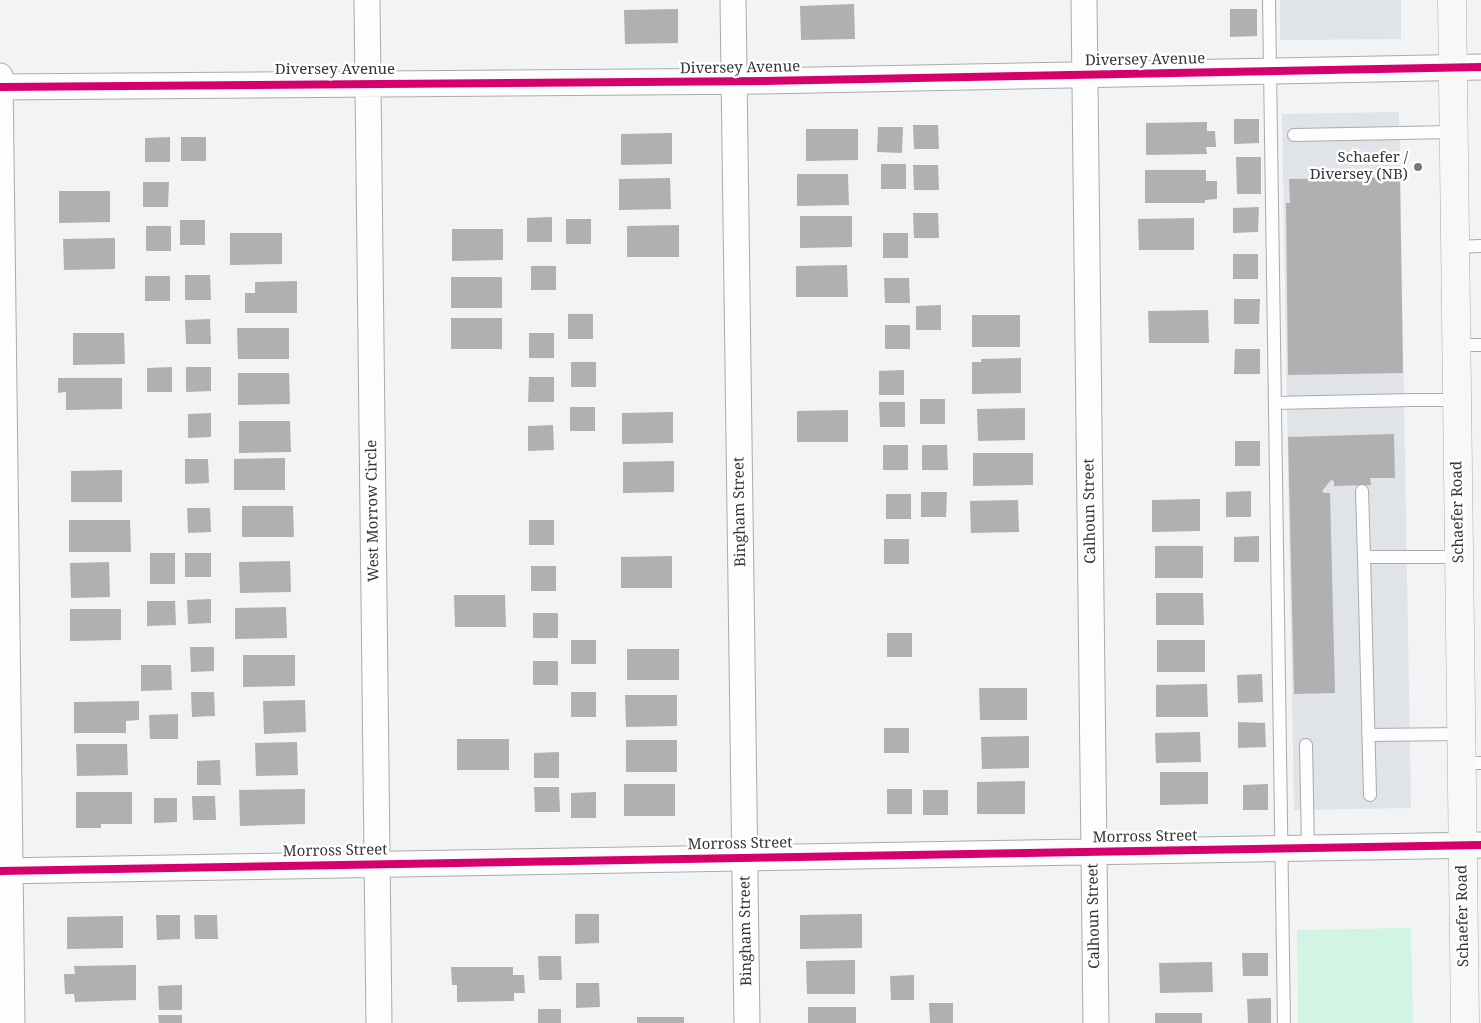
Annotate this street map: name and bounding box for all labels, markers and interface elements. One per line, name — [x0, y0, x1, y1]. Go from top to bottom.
street label: Diversey Avenue — [1085, 50, 1205, 70]
street label: Diversey Avenue — [680, 58, 800, 78]
street label: Diversey Avenue — [275, 61, 395, 79]
place label: Schaefer / Diversey (NB) — [1310, 149, 1408, 184]
marker: Schaefer / Diversey (NB) — [1412, 161, 1424, 173]
street label: West Morrow Circle — [363, 440, 383, 582]
street label: Bingham Street — [730, 457, 750, 567]
street label: Calhoun Street — [1080, 458, 1100, 564]
street label: Schaefer Road — [1448, 461, 1468, 563]
street label: Morross Street — [1092, 827, 1198, 847]
street label: Morross Street — [687, 834, 793, 854]
street label: Morross Street — [282, 841, 388, 861]
street label: Calhoun Street — [1084, 863, 1104, 969]
street label: Schaefer Road — [1453, 865, 1473, 967]
street label: Bingham Street — [736, 876, 756, 986]

